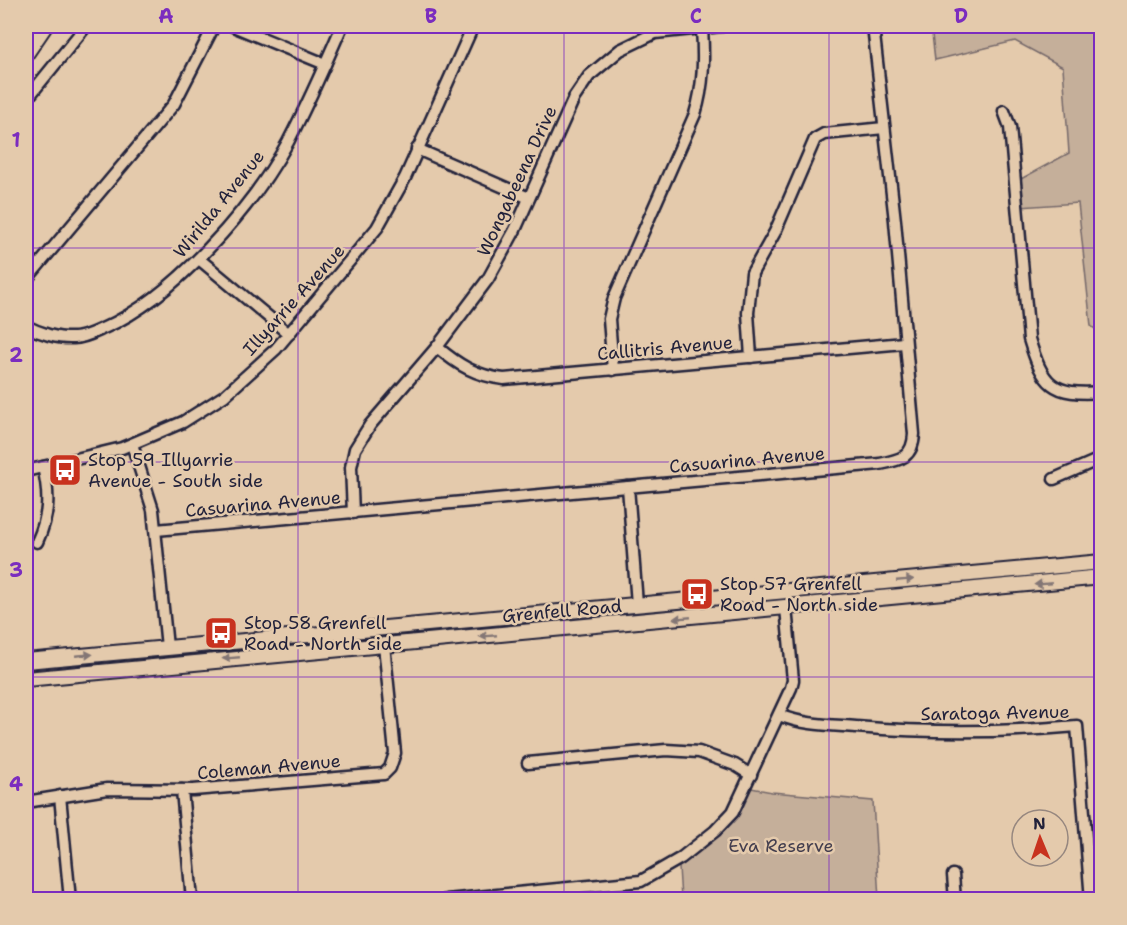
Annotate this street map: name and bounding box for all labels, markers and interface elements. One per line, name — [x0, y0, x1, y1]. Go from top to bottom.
text: A — [158, 3, 174, 29]
text: B — [425, 3, 437, 29]
text: C — [690, 3, 702, 29]
text: D — [954, 3, 968, 29]
street label: Wongabeena Drive — [472, 102, 562, 260]
text: 1 — [11, 127, 21, 153]
street label: Wirilda Avenue — [168, 145, 270, 263]
street label: Illyarrie Avenue — [238, 239, 350, 361]
street label: Callitris Avenue — [596, 330, 734, 366]
text: 2 — [9, 342, 23, 368]
street label: Casuarina Avenue — [668, 441, 826, 479]
place label: Stop 59 Illyarrie Avenue - South side — [88, 448, 263, 493]
bus stop icon: Stop 59 Illyarrie Avenue - South side — [47, 452, 83, 488]
street label: Casuarina Avenue — [184, 485, 342, 523]
text: 3 — [9, 557, 23, 583]
place label: Stop 57 Grenfell Road - North side — [720, 572, 878, 617]
one-way arrow — [896, 575, 915, 585]
bus stop icon: Stop 57 Grenfell Road - North side — [679, 576, 715, 612]
one-way arrow — [1034, 579, 1053, 589]
street label: Grenfell Road — [501, 594, 623, 628]
place label: Stop 58 Grenfell Road - North side — [244, 611, 402, 656]
one-way arrow — [672, 613, 691, 623]
bus stop icon: Stop 58 Grenfell Road - North side — [203, 615, 239, 651]
one-way arrow — [478, 631, 497, 641]
one-way arrow — [74, 650, 93, 660]
one-way arrow — [221, 654, 240, 663]
street label: Saratoga Avenue — [920, 700, 1070, 726]
street label: Coleman Avenue — [196, 749, 342, 785]
text: 4 — [9, 771, 23, 797]
north arrow — [1010, 808, 1070, 868]
text: N — [1033, 813, 1046, 834]
park label: Eva Reserve — [728, 834, 834, 858]

